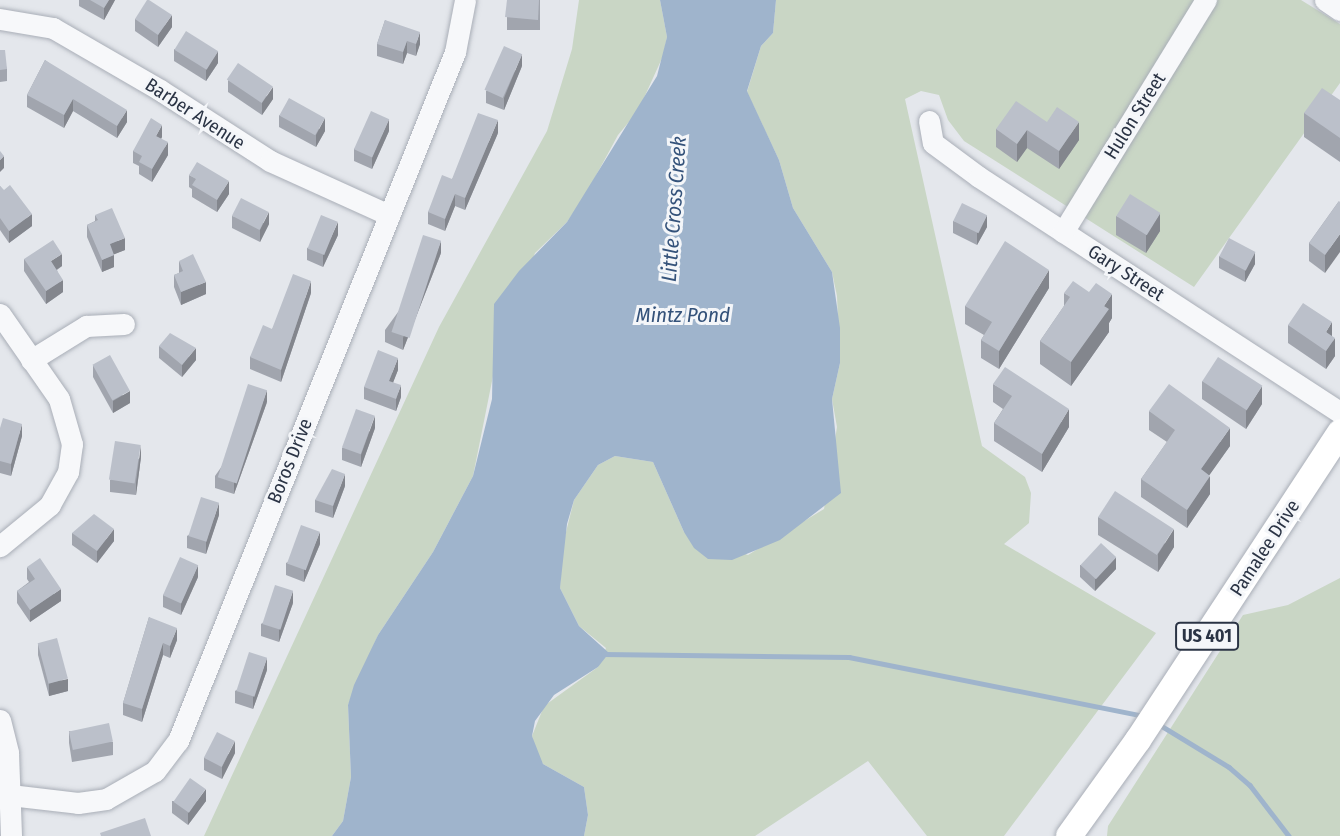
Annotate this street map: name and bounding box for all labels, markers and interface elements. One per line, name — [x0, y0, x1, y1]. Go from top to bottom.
street label: Hulon Street — [1099, 69, 1171, 163]
street label: Barber Avenue — [141, 73, 249, 155]
water label: Little Cross Creek — [656, 135, 692, 283]
street label: Gary Street — [1084, 240, 1168, 306]
water label: Mintz Pond — [636, 302, 730, 328]
street label: Boros Drive — [263, 415, 317, 507]
street label: Pamalee Drive — [1225, 496, 1305, 600]
road number: US 401 — [1174, 622, 1240, 650]

